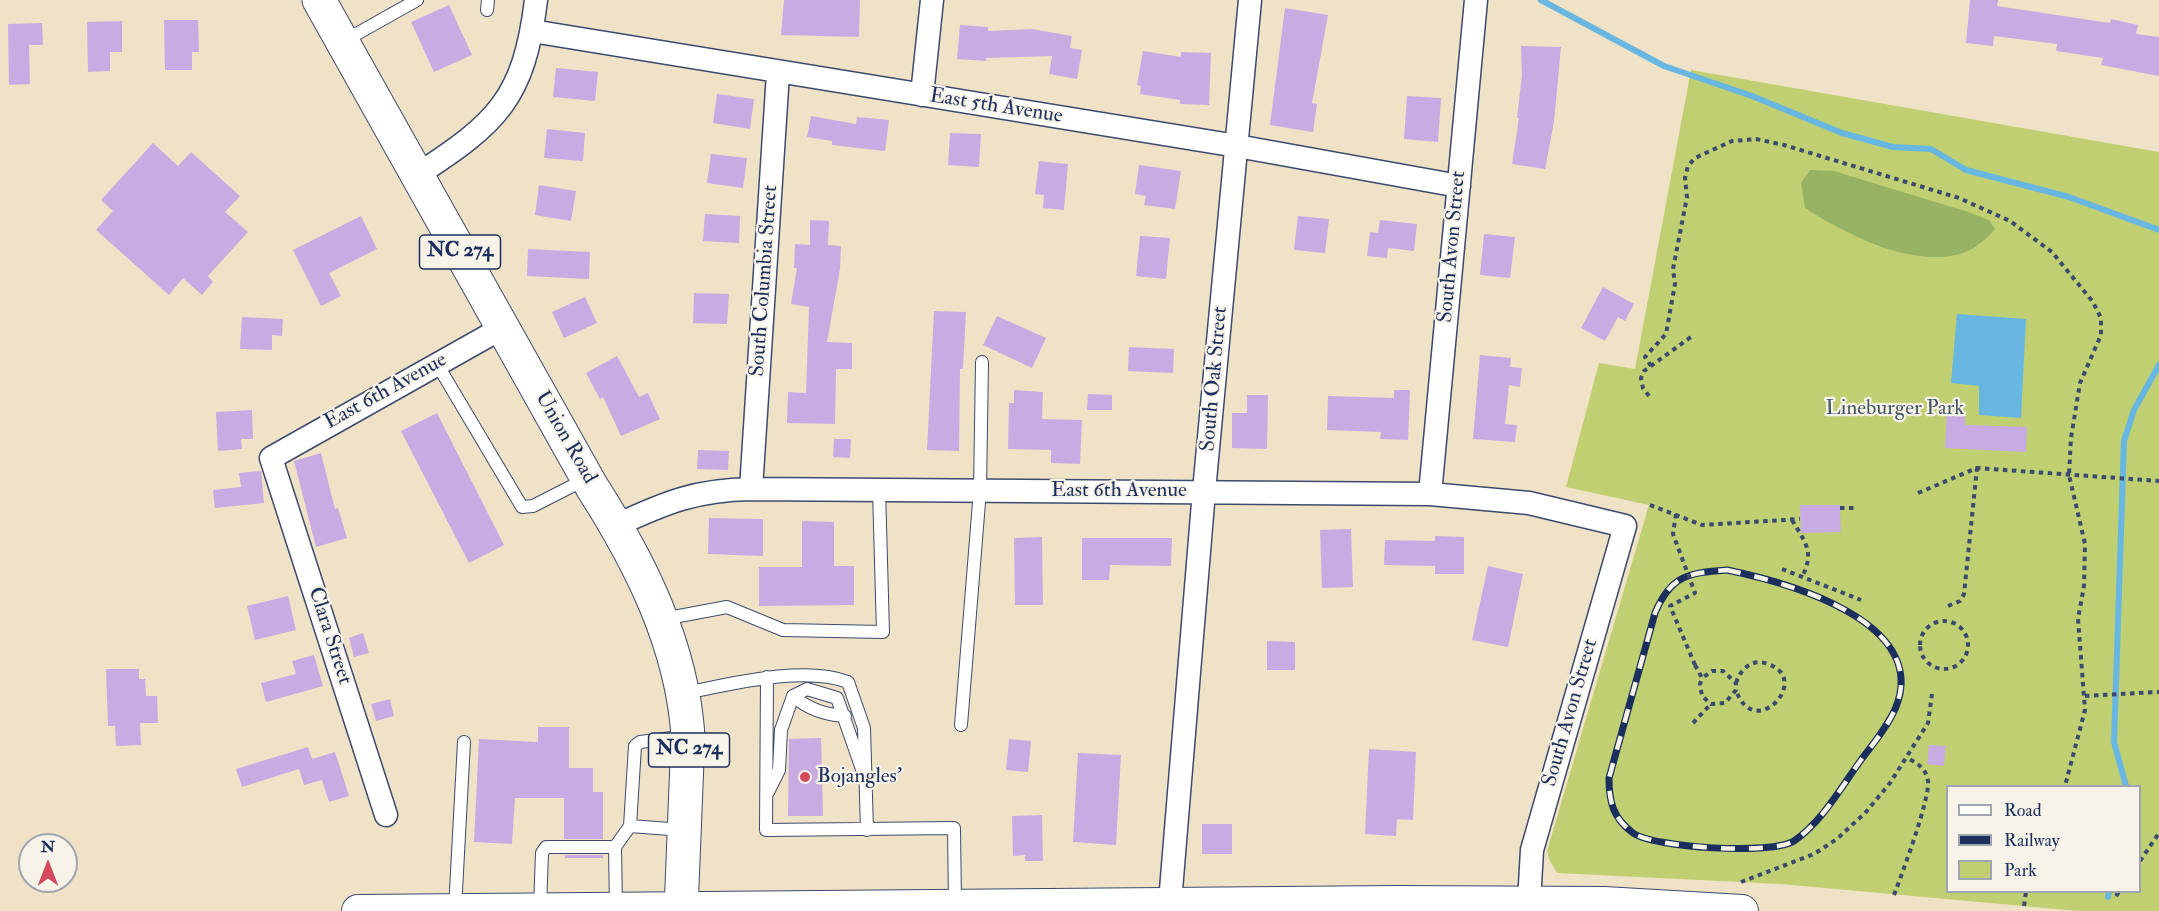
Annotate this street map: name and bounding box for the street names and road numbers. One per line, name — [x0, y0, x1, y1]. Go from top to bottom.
street label: East 5th Avenue — [928, 84, 1064, 130]
street label: South Avon Street — [1434, 170, 1472, 324]
street label: South Columbia Street — [746, 184, 784, 378]
road number: NC 274 — [420, 235, 500, 269]
street label: South Oak Street — [1196, 305, 1234, 453]
street label: East 6th Avenue — [321, 348, 451, 436]
street label: Union Road — [528, 387, 602, 489]
street label: East 6th Avenue — [1051, 478, 1187, 504]
street label: Clara Street — [301, 584, 357, 688]
street label: South Avon Street — [1538, 636, 1604, 790]
road number: NC 274 — [648, 733, 730, 767]

